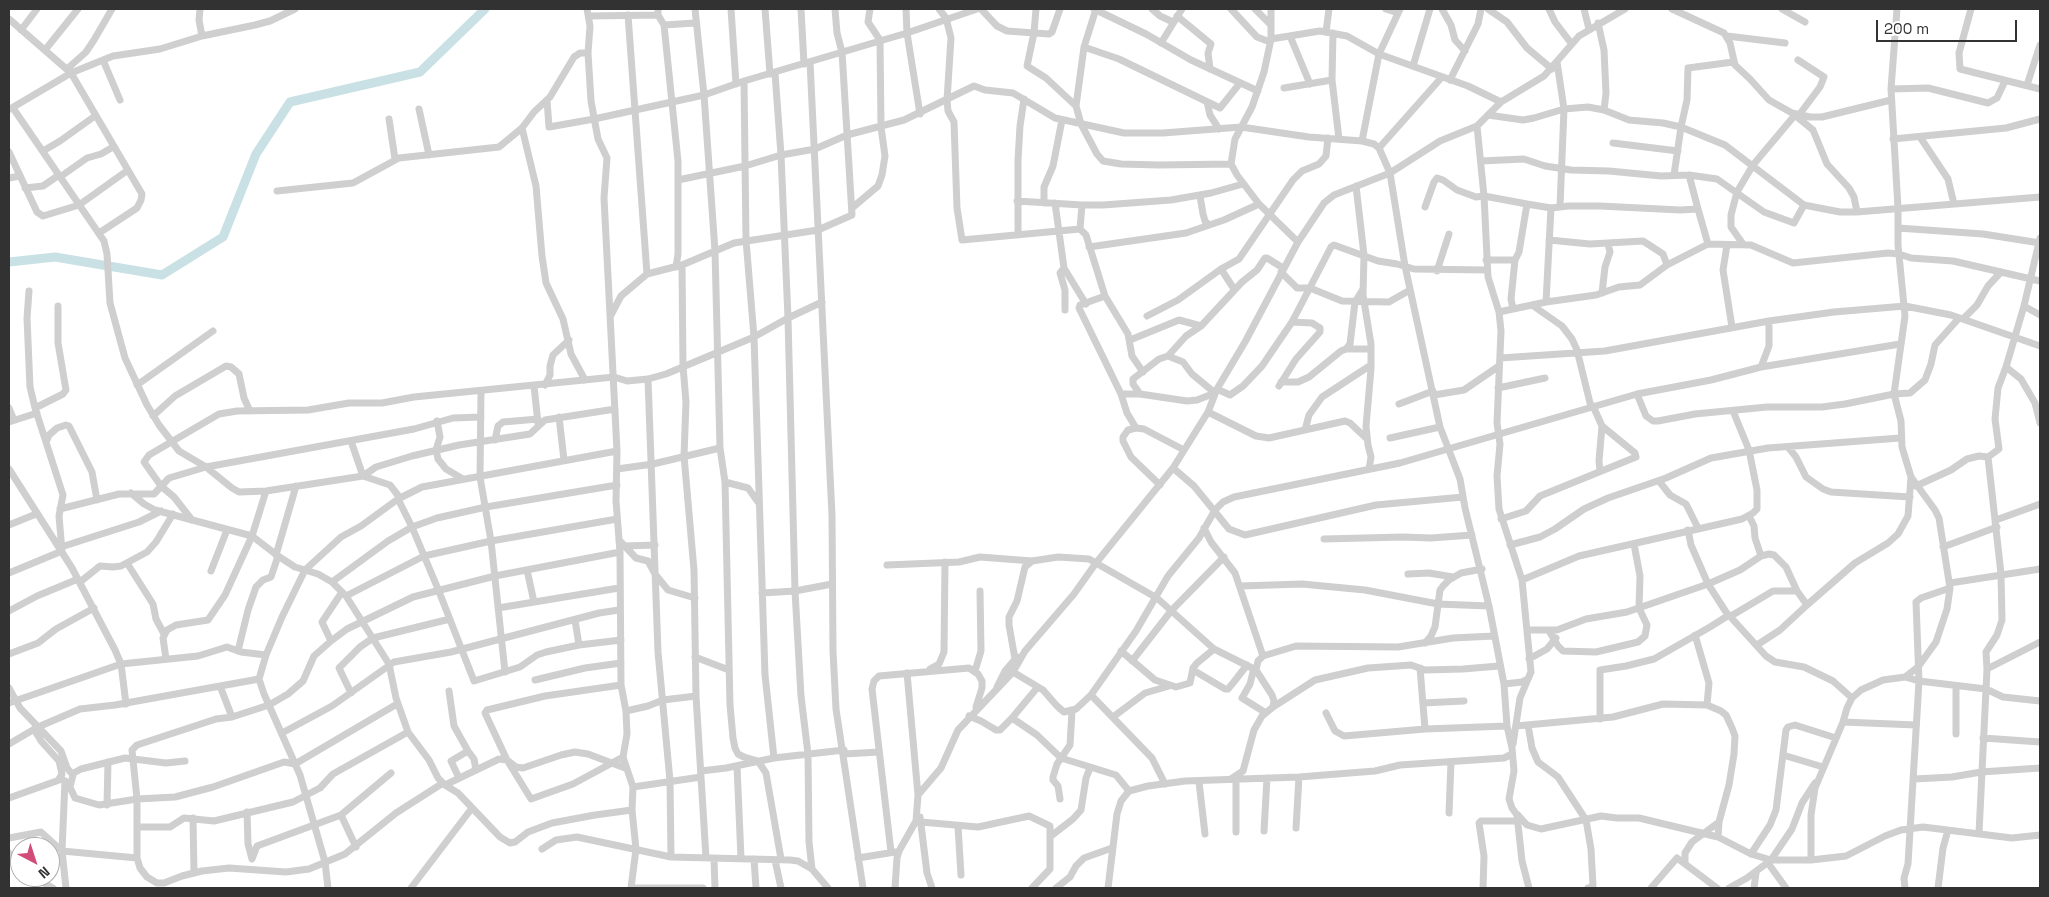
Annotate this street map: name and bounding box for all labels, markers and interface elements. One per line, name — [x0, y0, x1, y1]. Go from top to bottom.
scale bar — [1879, 10, 2020, 42]
text: 200 m — [1884, 19, 1929, 38]
north arrow — [10, 837, 60, 887]
text: N — [35, 863, 53, 883]

